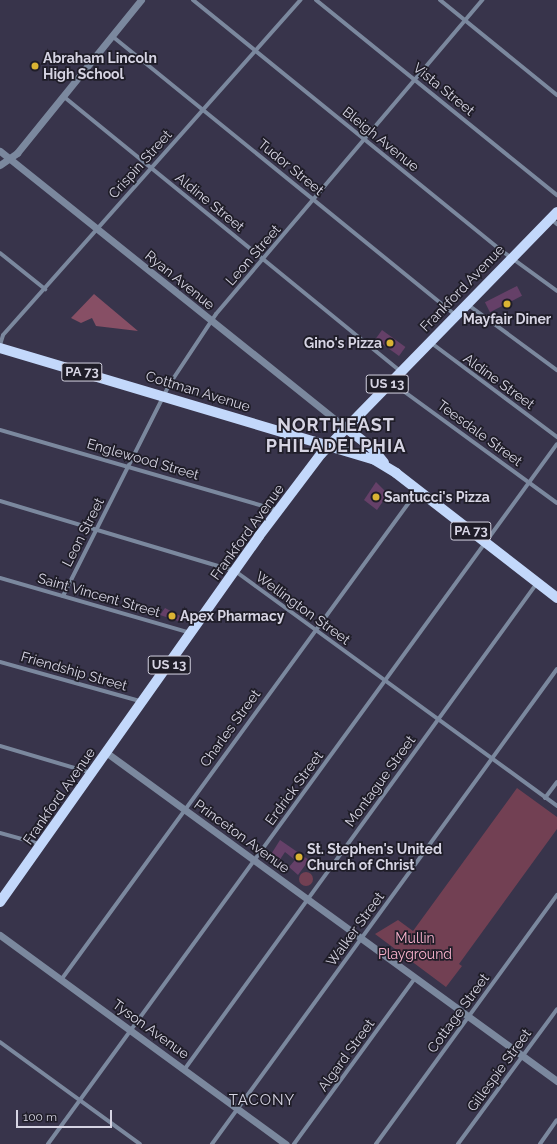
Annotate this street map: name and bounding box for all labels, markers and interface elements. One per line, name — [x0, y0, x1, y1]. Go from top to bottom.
place label: Abraham Lincoln High School — [43, 50, 157, 82]
street label: Vista Street — [410, 59, 478, 119]
marker: Abraham Lincoln High School — [30, 61, 40, 71]
street label: Bleigh Avenue — [339, 103, 423, 175]
street label: Crispin Street — [105, 126, 175, 202]
street label: Tudor Street — [255, 135, 327, 199]
street label: Aldine Street — [172, 169, 248, 235]
street label: Leon Street — [222, 221, 284, 289]
street label: Frankford Avenue — [416, 241, 508, 335]
street label: Ryan Avenue — [142, 247, 218, 313]
marker: Mayfair Diner — [502, 299, 512, 309]
place label: Mayfair Diner — [463, 311, 551, 327]
place label: Gino's Pizza — [304, 335, 382, 351]
marker: Gino's Pizza — [385, 338, 395, 348]
street label: Aldine Street — [460, 350, 538, 412]
road number: PA 73 — [61, 361, 103, 383]
street label: Cottman Avenue — [144, 367, 252, 415]
road number: US 13 — [365, 373, 409, 395]
street label: Teesdale Street — [434, 397, 526, 469]
district label: NORTHEAST PHILADELPHIA — [266, 415, 406, 458]
street label: Englewood Street — [85, 435, 201, 483]
street label: Frankford Avenue — [207, 481, 287, 583]
place label: Santucci's Pizza — [384, 489, 490, 505]
marker: Santucci's Pizza — [371, 492, 381, 502]
street label: Leon Street — [58, 495, 108, 569]
road number: PA 73 — [450, 520, 492, 542]
street label: Wellington Street — [252, 568, 354, 648]
street label: Saint Vincent Street — [36, 569, 162, 621]
place label: Apex Pharmacy — [180, 608, 284, 624]
marker: Apex Pharmacy — [167, 611, 177, 621]
street label: Friendship Street — [19, 648, 129, 694]
road number: US 13 — [147, 654, 191, 676]
street label: Charles Street — [196, 686, 264, 770]
street label: Montague Street — [341, 732, 419, 830]
street label: Frankford Avenue — [19, 744, 99, 848]
street label: Erdrick Street — [262, 748, 326, 828]
street label: Princeton Avenue — [191, 796, 293, 876]
place label: St. Stephen's United Church of Christ — [307, 841, 442, 874]
marker: St. Stephen's United Church of Christ — [294, 852, 304, 862]
street label: Walker Street — [322, 889, 388, 969]
park label: Mullin Playground — [378, 930, 452, 962]
street label: Cottage Street — [424, 970, 492, 1056]
street label: Tyson Avenue — [109, 996, 193, 1062]
street label: Algard Street — [314, 1016, 378, 1094]
street label: Gillespie Street — [463, 1025, 535, 1115]
district label: TACONY — [229, 1092, 295, 1110]
scale bar — [18, 1102, 114, 1128]
text: 100 m — [23, 1110, 57, 1124]

